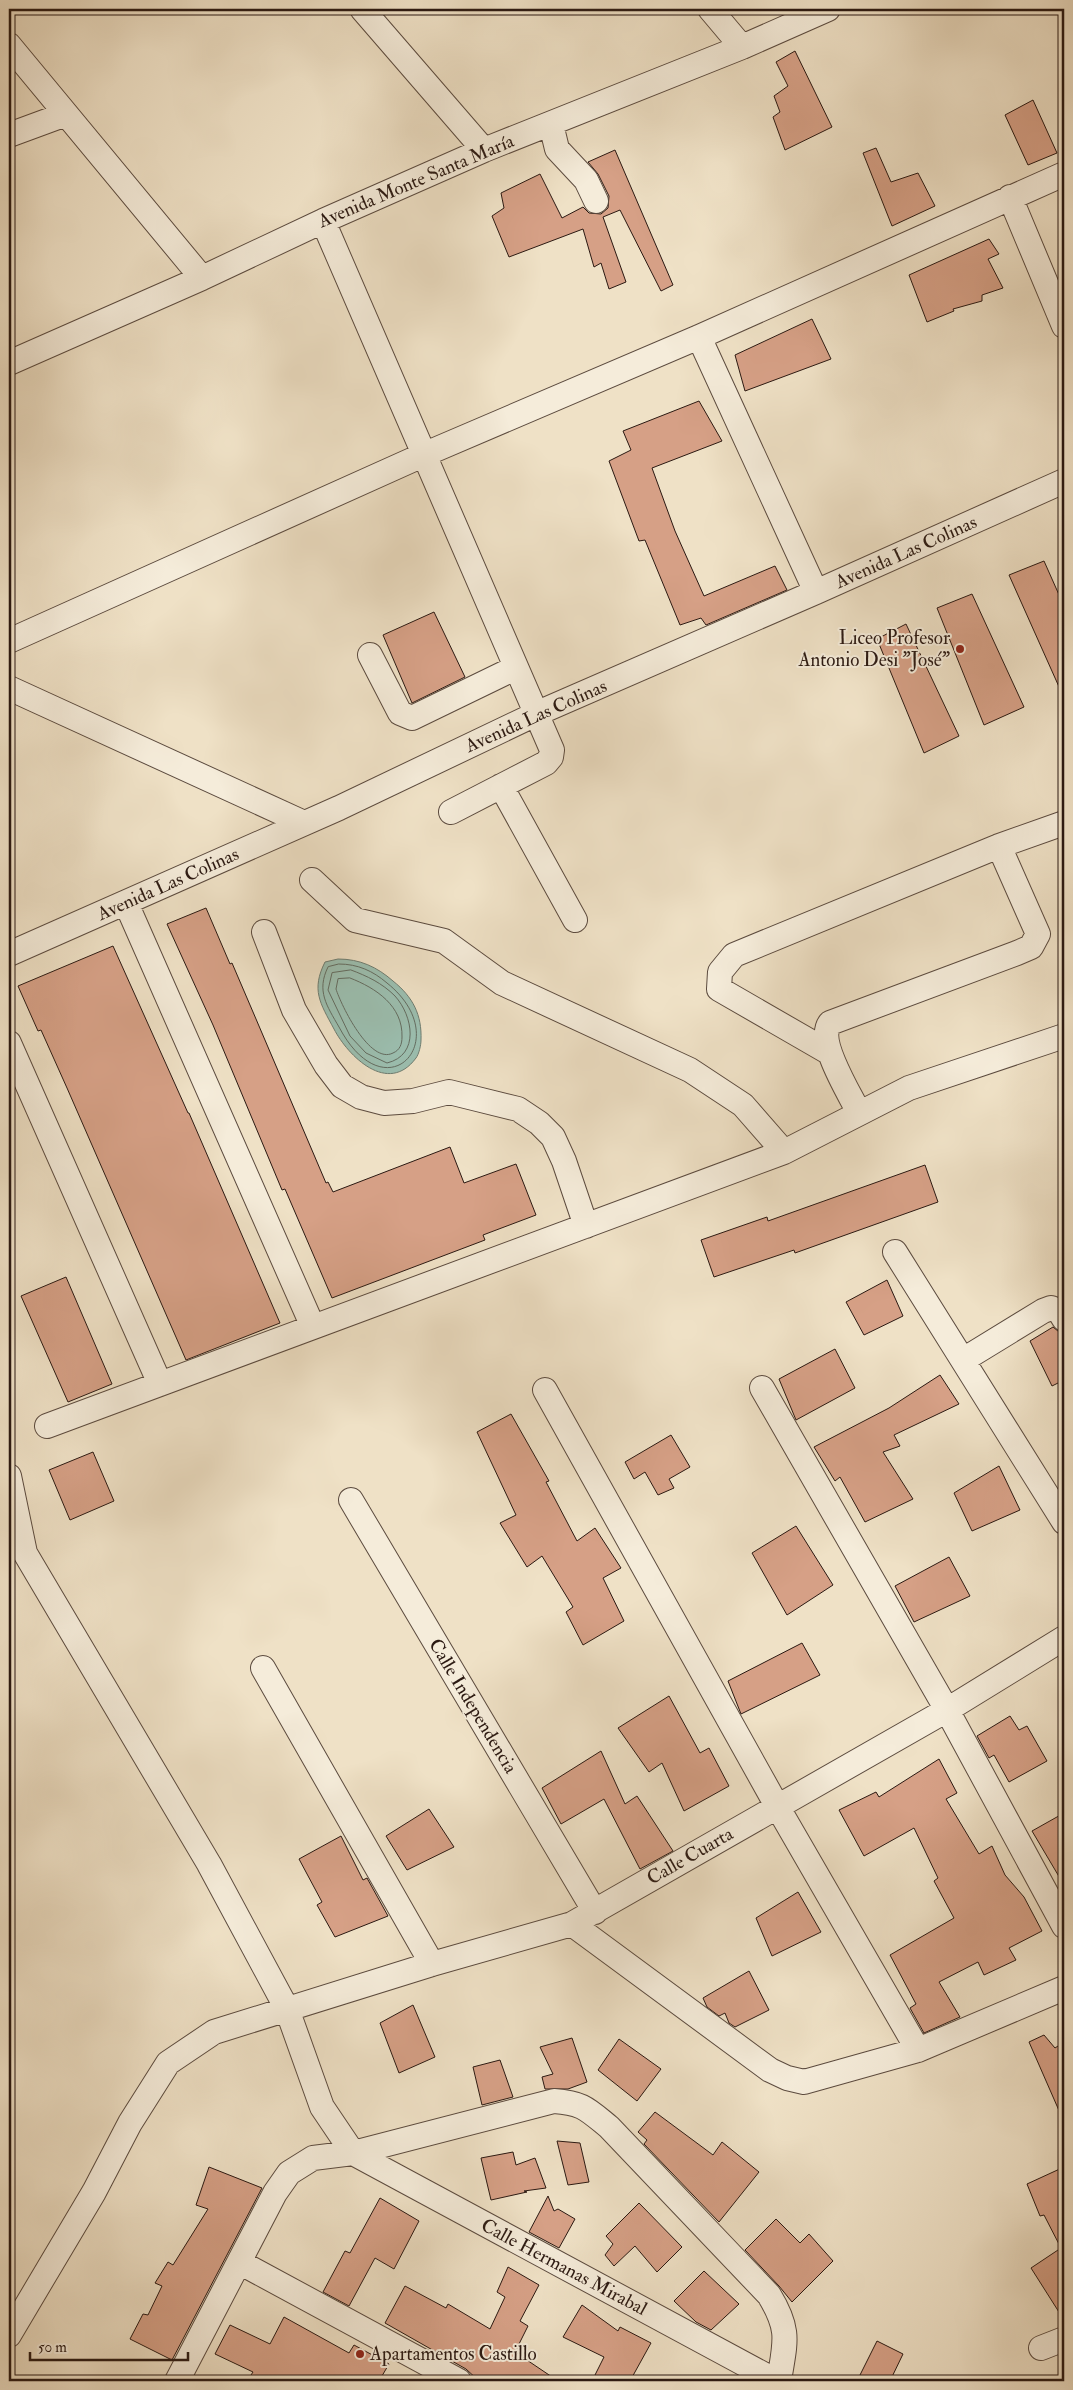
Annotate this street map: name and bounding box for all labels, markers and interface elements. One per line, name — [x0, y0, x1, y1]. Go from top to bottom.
street label: Avenida Monte Santa María — [314, 129, 518, 234]
street label: Avenida Las Colinas — [830, 510, 981, 594]
place label: Liceo Profesor Antonio Desi "José" — [797, 626, 950, 672]
marker: Liceo Profesor Antonio Desi "José" — [954, 643, 966, 655]
street label: Avenida Las Colinas — [460, 674, 611, 758]
street label: Avenida Las Colinas — [92, 842, 243, 926]
street label: Calle Independencia — [423, 1634, 523, 1778]
street label: Calle Cuarta — [643, 1822, 738, 1890]
street label: Calle Hermanas Mirabal — [477, 2213, 651, 2321]
scale bar — [30, 2330, 188, 2362]
text: 50 m — [38, 2338, 67, 2357]
place label: Apartamentos Castillo — [369, 2342, 537, 2367]
marker: Apartamentos Castillo — [354, 2348, 366, 2360]

